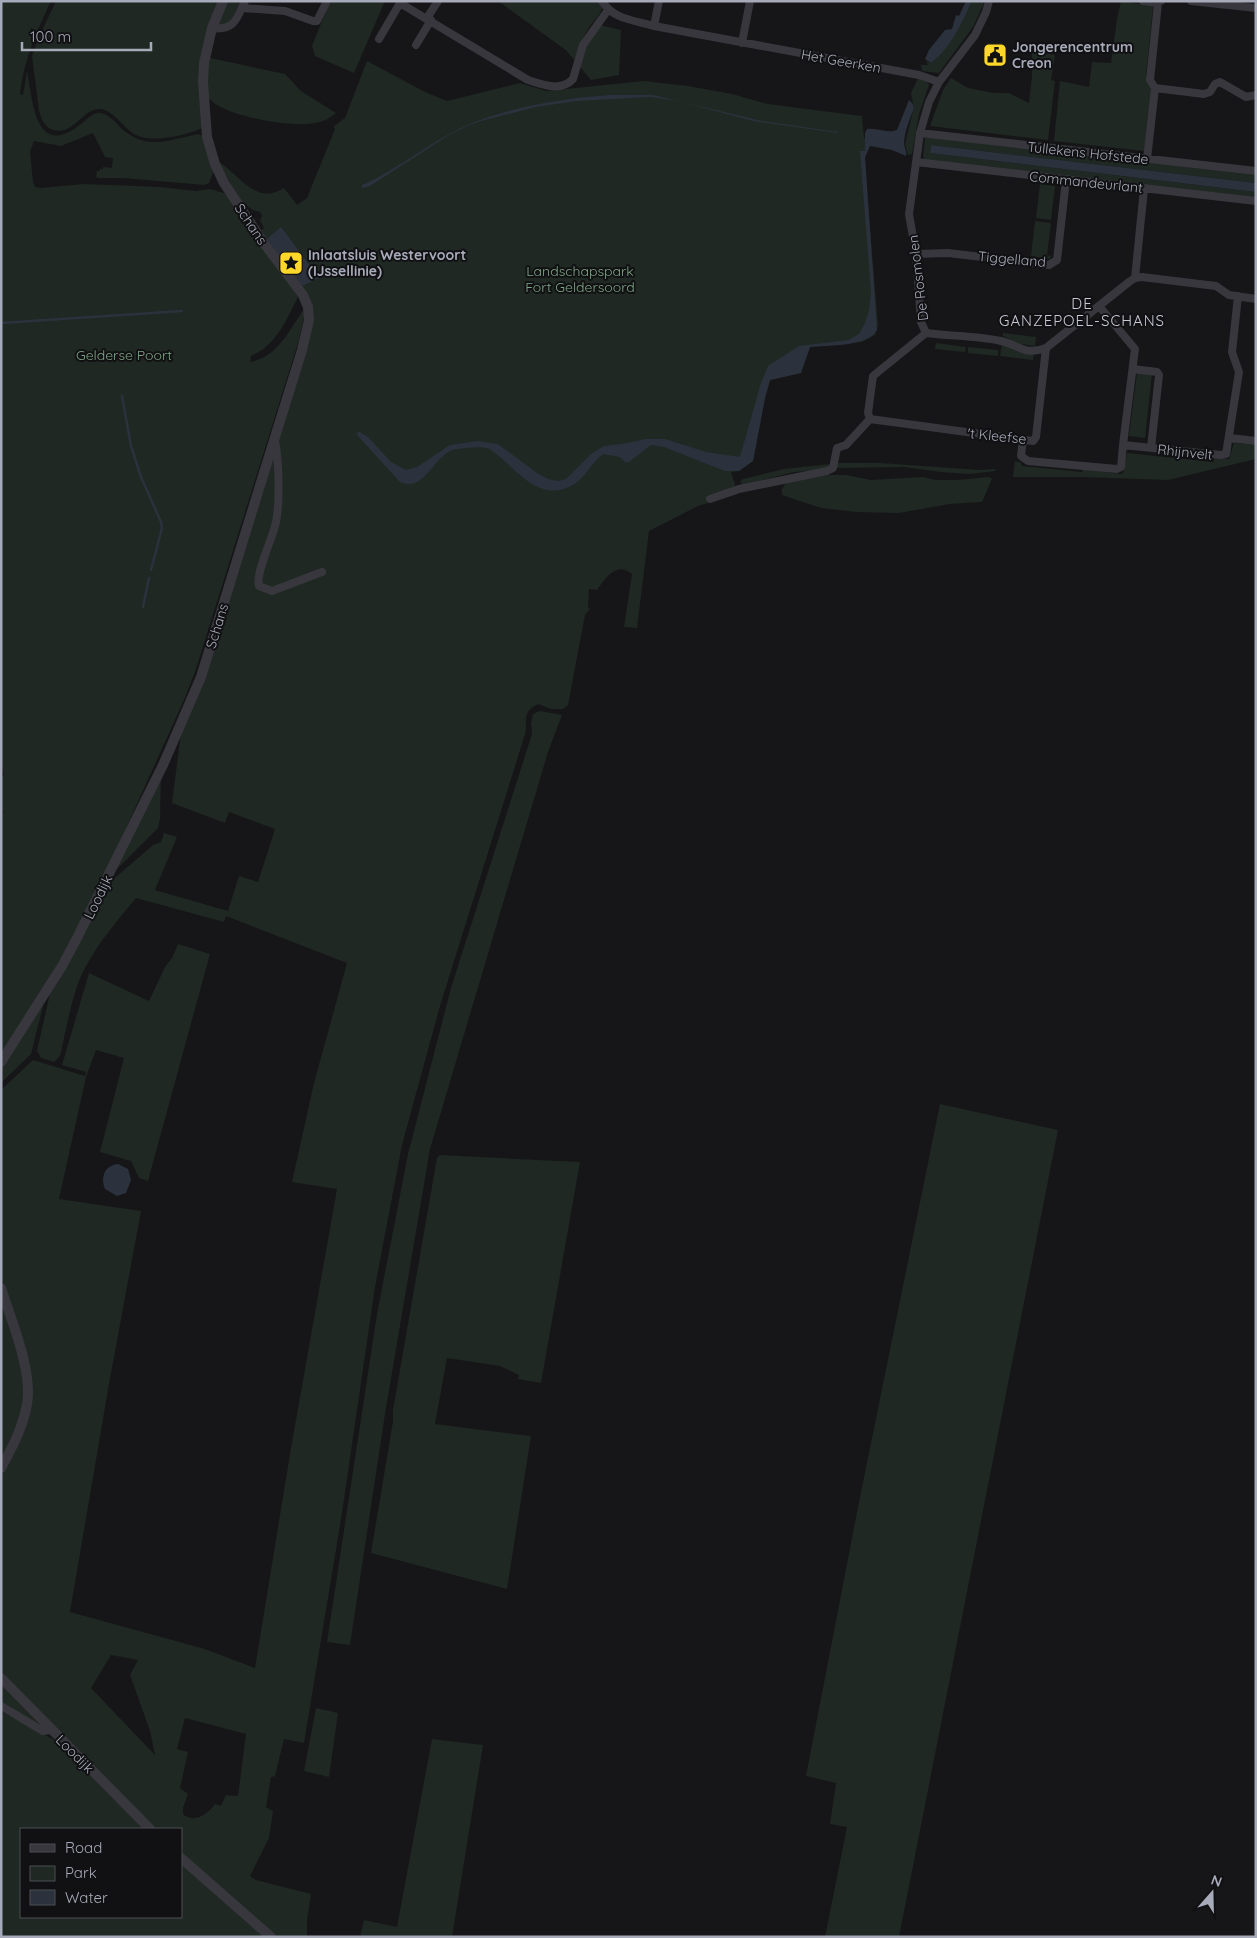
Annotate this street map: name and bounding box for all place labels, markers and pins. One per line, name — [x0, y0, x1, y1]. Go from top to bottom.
place label: Jongerencentrum Creon — [1012, 38, 1133, 72]
public building icon: Jongerencentrum Creon — [982, 42, 1008, 68]
place label: Inlaatsluis Westervoort (IJssellinie) — [308, 246, 466, 280]
place icon: Inlaatsluis Westervoort (IJssellinie) — [278, 250, 304, 276]

